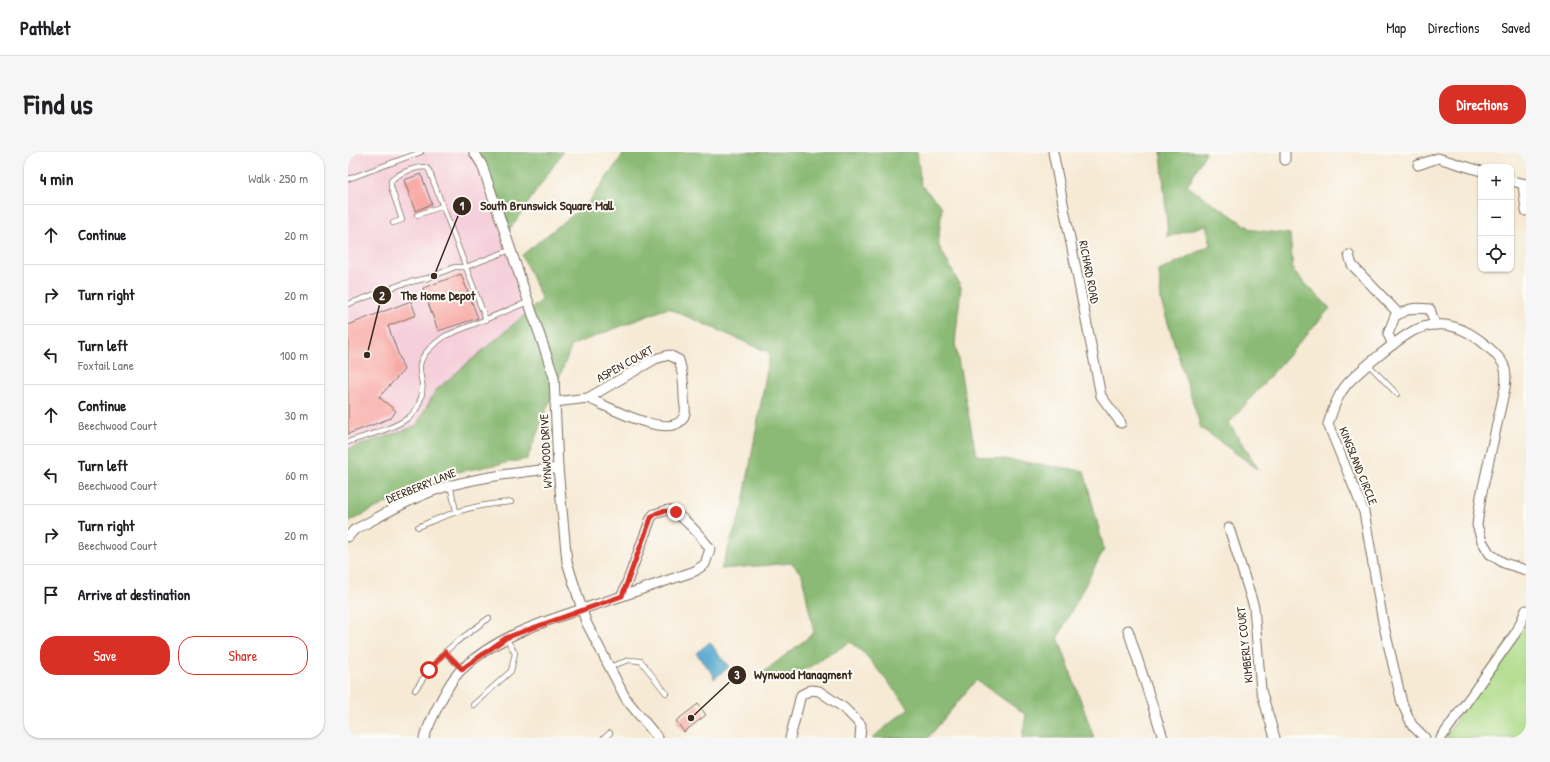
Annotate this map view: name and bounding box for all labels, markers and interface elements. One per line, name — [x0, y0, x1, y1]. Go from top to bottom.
text: Pathlet — [20, 15, 70, 41]
text: Map — [1386, 18, 1406, 37]
text: Directions — [1428, 18, 1479, 37]
text: Saved — [1501, 18, 1530, 37]
text: Find us — [24, 85, 93, 123]
button: Directions — [1439, 85, 1526, 124]
map controls — [1478, 164, 1514, 272]
button: + — [1478, 164, 1514, 200]
text: 4 min — [40, 167, 73, 190]
text: Walk · 250 m — [248, 169, 308, 187]
callout: South Brunswick Square Mall — [452, 193, 622, 218]
text: South Brunswick Square Mall — [480, 196, 614, 215]
text: 1 — [460, 197, 465, 214]
button: − — [1478, 200, 1514, 236]
icon: ahead — [40, 224, 62, 246]
text: Continue — [78, 224, 126, 245]
text: 20 m — [284, 226, 308, 244]
button: locate — [1478, 236, 1514, 272]
street label: RICHARD ROAD — [1075, 239, 1104, 305]
callout: The Home Depot — [372, 283, 483, 308]
icon: right — [40, 284, 62, 306]
text: Turn right — [78, 284, 134, 305]
text: 20 m — [284, 286, 308, 304]
text: The Home Depot — [400, 286, 476, 305]
text: 2 — [379, 287, 385, 304]
text: Turn left — [78, 335, 128, 356]
street label: ASPEN COURT — [593, 341, 657, 386]
icon: left — [40, 344, 62, 366]
text: 100 m — [280, 346, 308, 364]
text: Foxtail Lane — [78, 356, 134, 374]
text: Continue — [78, 395, 126, 416]
icon: ahead — [40, 404, 62, 426]
text: 30 m — [285, 406, 308, 424]
street label: WYNWOOD DRIVE — [535, 413, 556, 489]
text: Beechwood Court — [78, 416, 157, 434]
street label: KINGSLAND CIRCLE — [1335, 424, 1382, 508]
text: Turn left — [78, 455, 128, 476]
icon: left — [40, 464, 62, 486]
street label: DEERBERRY LANE — [383, 464, 459, 507]
text: 60 m — [285, 466, 308, 484]
text: Beechwood Court — [78, 476, 157, 494]
route end — [667, 503, 685, 521]
text: Turn right — [78, 515, 134, 536]
icon: right — [40, 524, 62, 546]
text: 20 m — [284, 526, 308, 544]
text: Beechwood Court — [78, 536, 157, 554]
icon: arrive — [40, 584, 62, 606]
text: Arrive at destination — [78, 584, 190, 605]
street label: KIMBERLY COURT — [1232, 606, 1257, 684]
button: Save — [40, 636, 170, 675]
button: Share — [178, 636, 308, 675]
route start — [420, 661, 438, 679]
callout: Wynwood Managment — [727, 662, 860, 687]
text: Wynwood Managment — [754, 665, 852, 684]
text: 3 — [734, 666, 740, 683]

